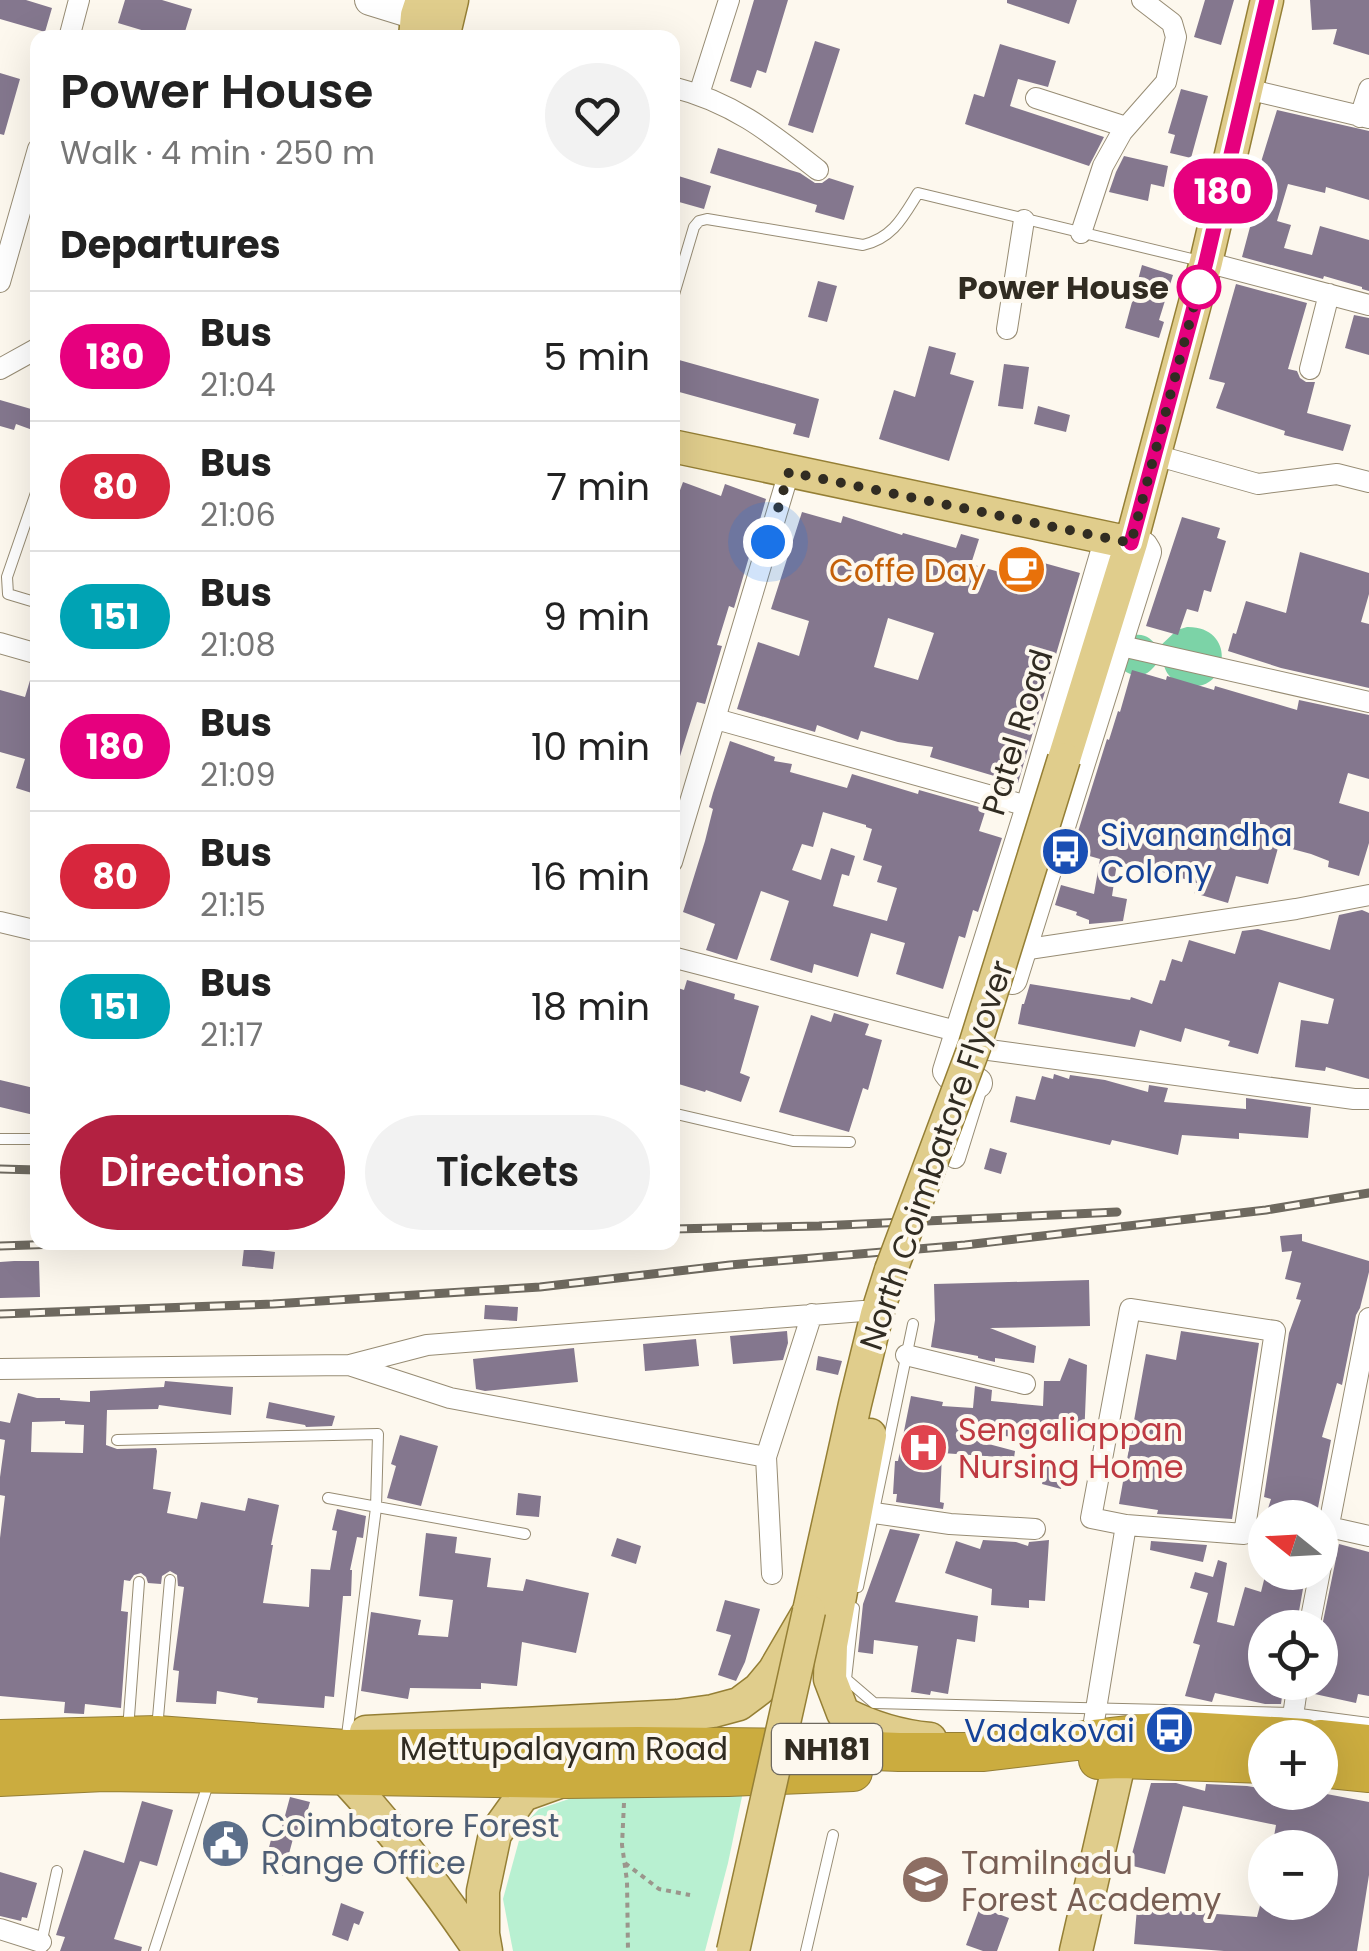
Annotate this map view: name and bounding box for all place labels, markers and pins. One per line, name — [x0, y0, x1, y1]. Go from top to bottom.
place label: Power House — [958, 265, 1169, 310]
marker: Power House — [1178, 266, 1220, 308]
cafe icon: Coffe Day — [995, 544, 1047, 596]
place label: Coffe Day — [829, 548, 986, 593]
place label: Sivanandha Colony — [1100, 812, 1293, 894]
bus stop icon: Sivanandha Colony — [1039, 826, 1091, 878]
place label: Sengaliappan Nursing Home — [958, 1407, 1184, 1489]
hospital icon: Sengaliappan Nursing Home — [897, 1421, 949, 1473]
bus stop icon: Vadakovai — [1144, 1704, 1196, 1756]
place label: Vadakovai — [964, 1708, 1135, 1753]
place label: Coimbatore Forest Range Office — [261, 1803, 559, 1885]
public building icon: Coimbatore Forest Range Office — [200, 1817, 252, 1869]
place label: Tamilnadu Forest Academy — [961, 1840, 1221, 1922]
school or university icon: Tamilnadu Forest Academy — [900, 1854, 952, 1906]

